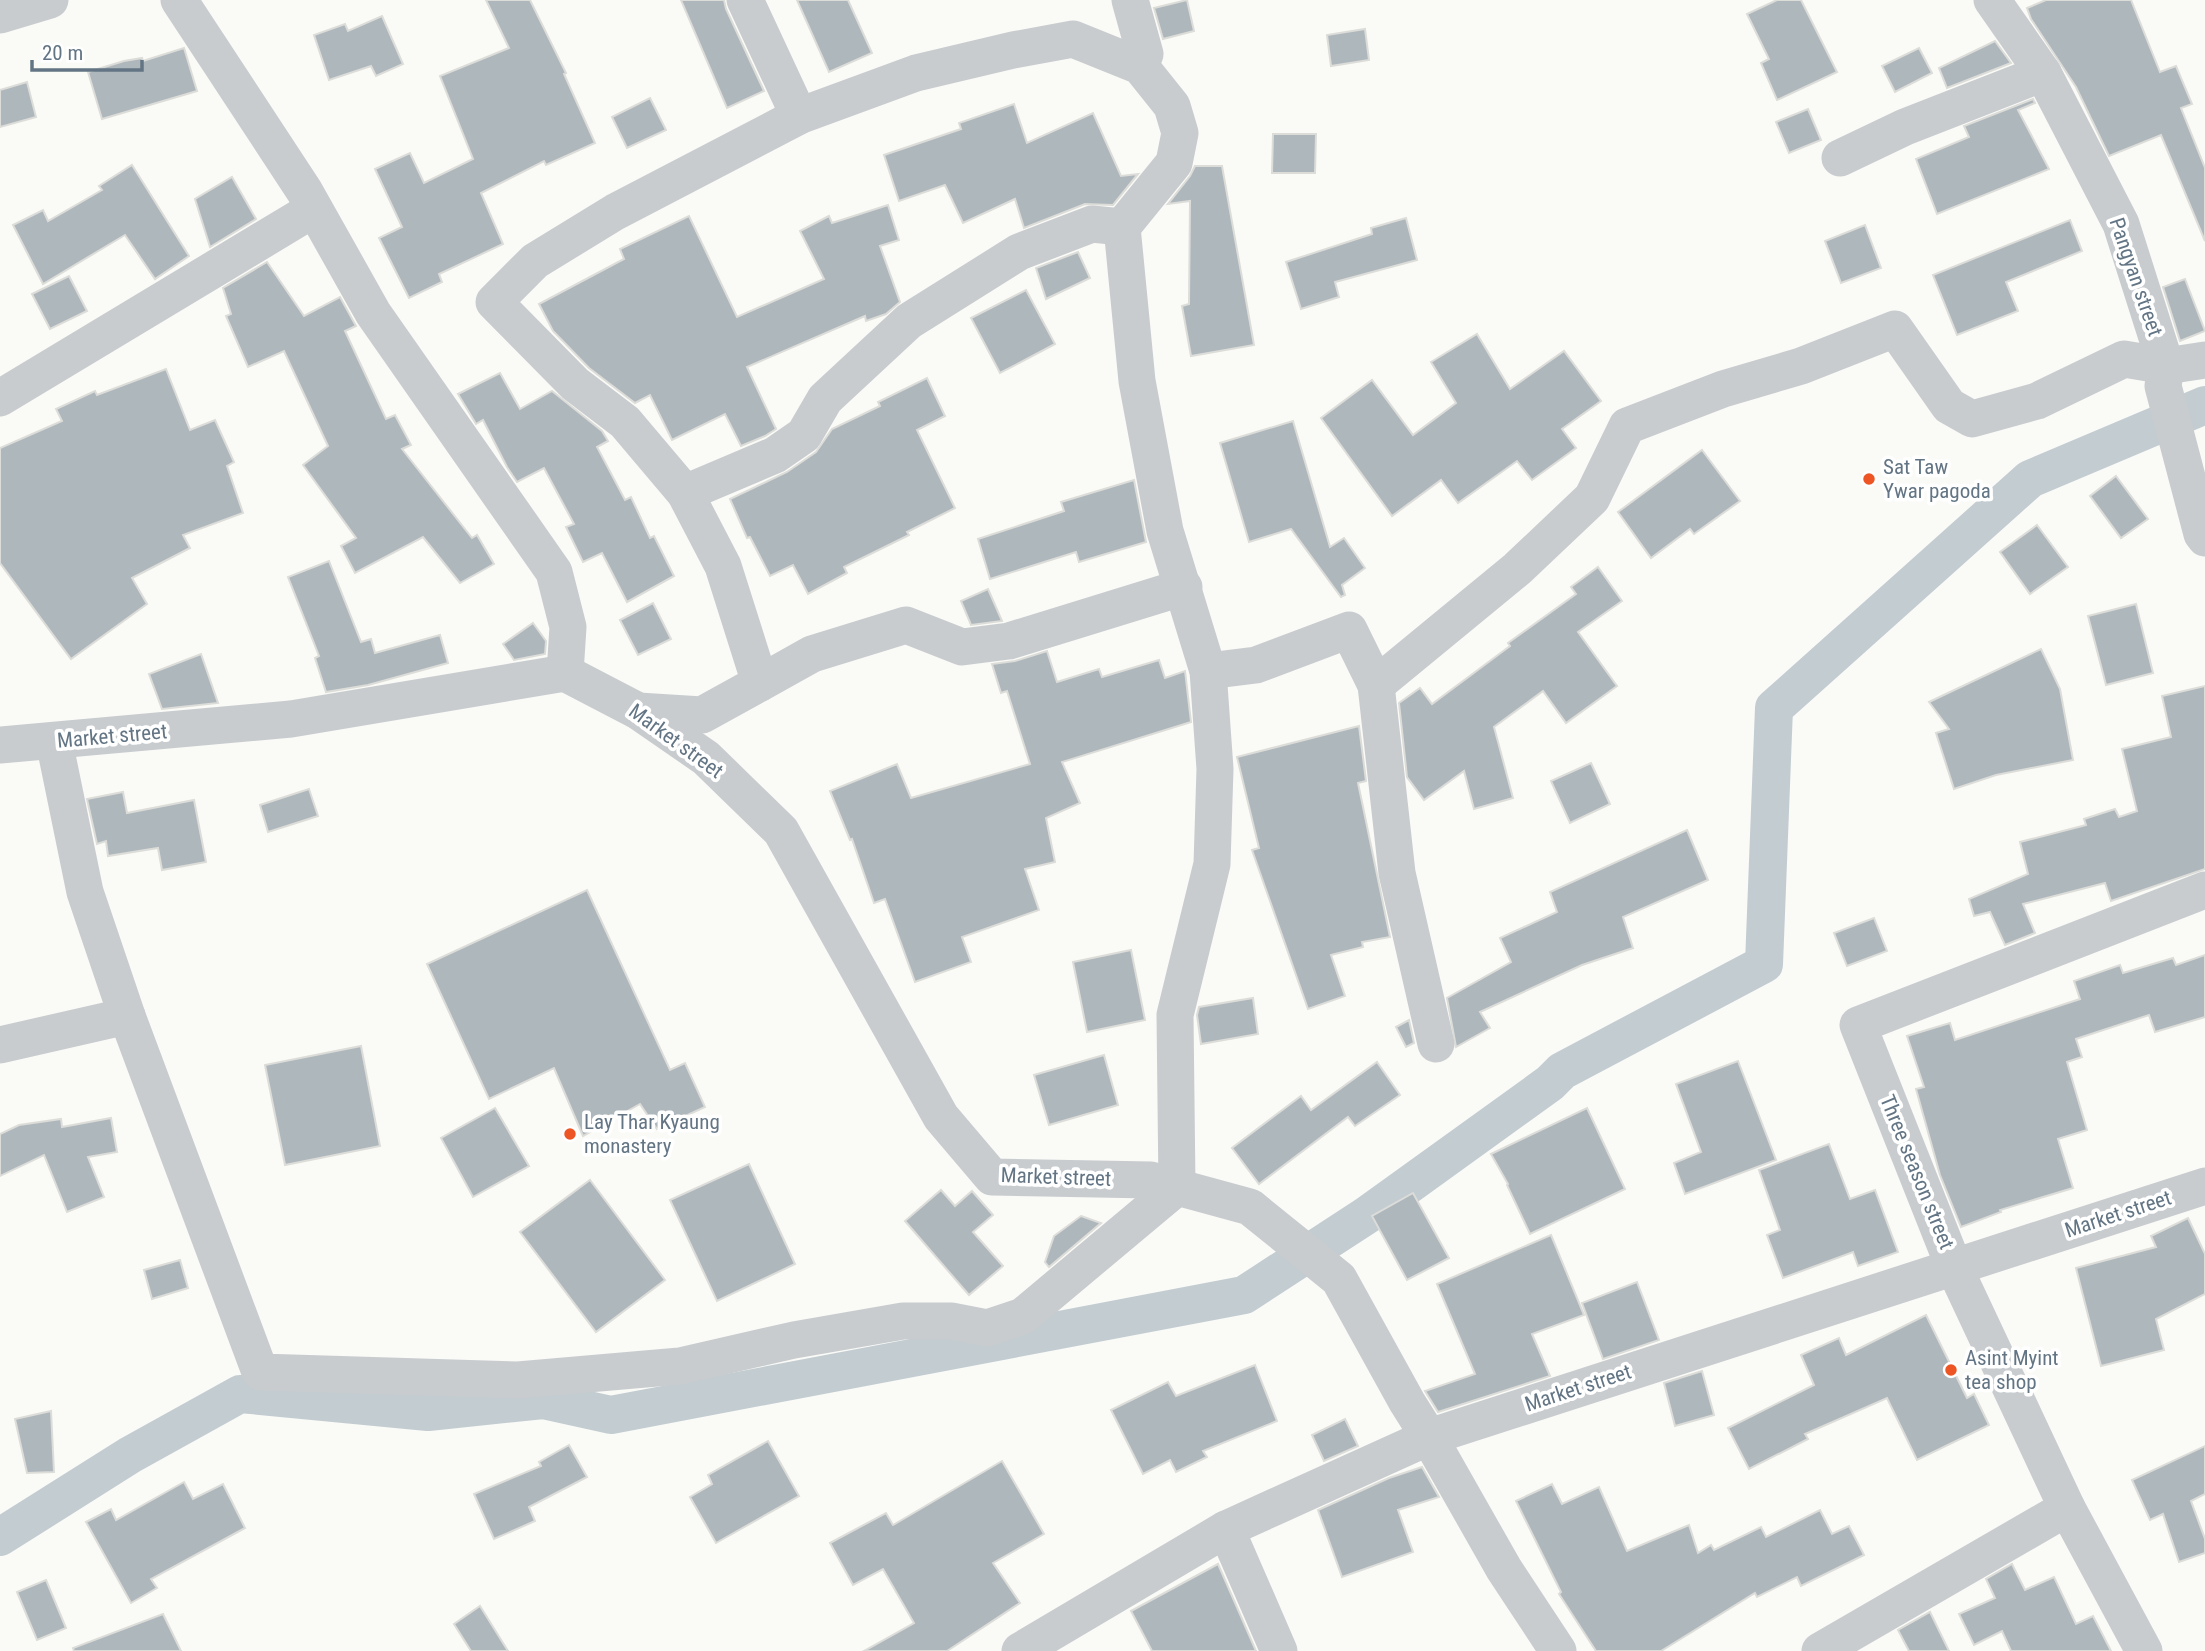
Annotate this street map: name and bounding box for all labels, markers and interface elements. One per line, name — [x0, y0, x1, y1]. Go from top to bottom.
scale bar — [32, 28, 142, 72]
text: 20 m — [42, 41, 83, 65]
street label: Pangyan street — [2105, 215, 2167, 339]
place label: Sat Taw Ywar pagoda — [1883, 455, 1991, 503]
marker: Sat Taw Ywar pagoda — [1861, 471, 1877, 487]
street label: Market street — [624, 699, 728, 783]
street label: Market street — [56, 719, 168, 753]
street label: Three season street — [1875, 1091, 1959, 1253]
place label: Lay Thar Kyaung monastery — [584, 1110, 720, 1158]
marker: Lay Thar Kyaung monastery — [562, 1126, 578, 1142]
street label: Market street — [1000, 1163, 1112, 1191]
street label: Market street — [2062, 1186, 2174, 1242]
place label: Asint Myint tea shop — [1965, 1346, 2059, 1394]
street label: Market street — [1522, 1360, 1634, 1416]
marker: Asint Myint tea shop — [1943, 1362, 1959, 1378]

